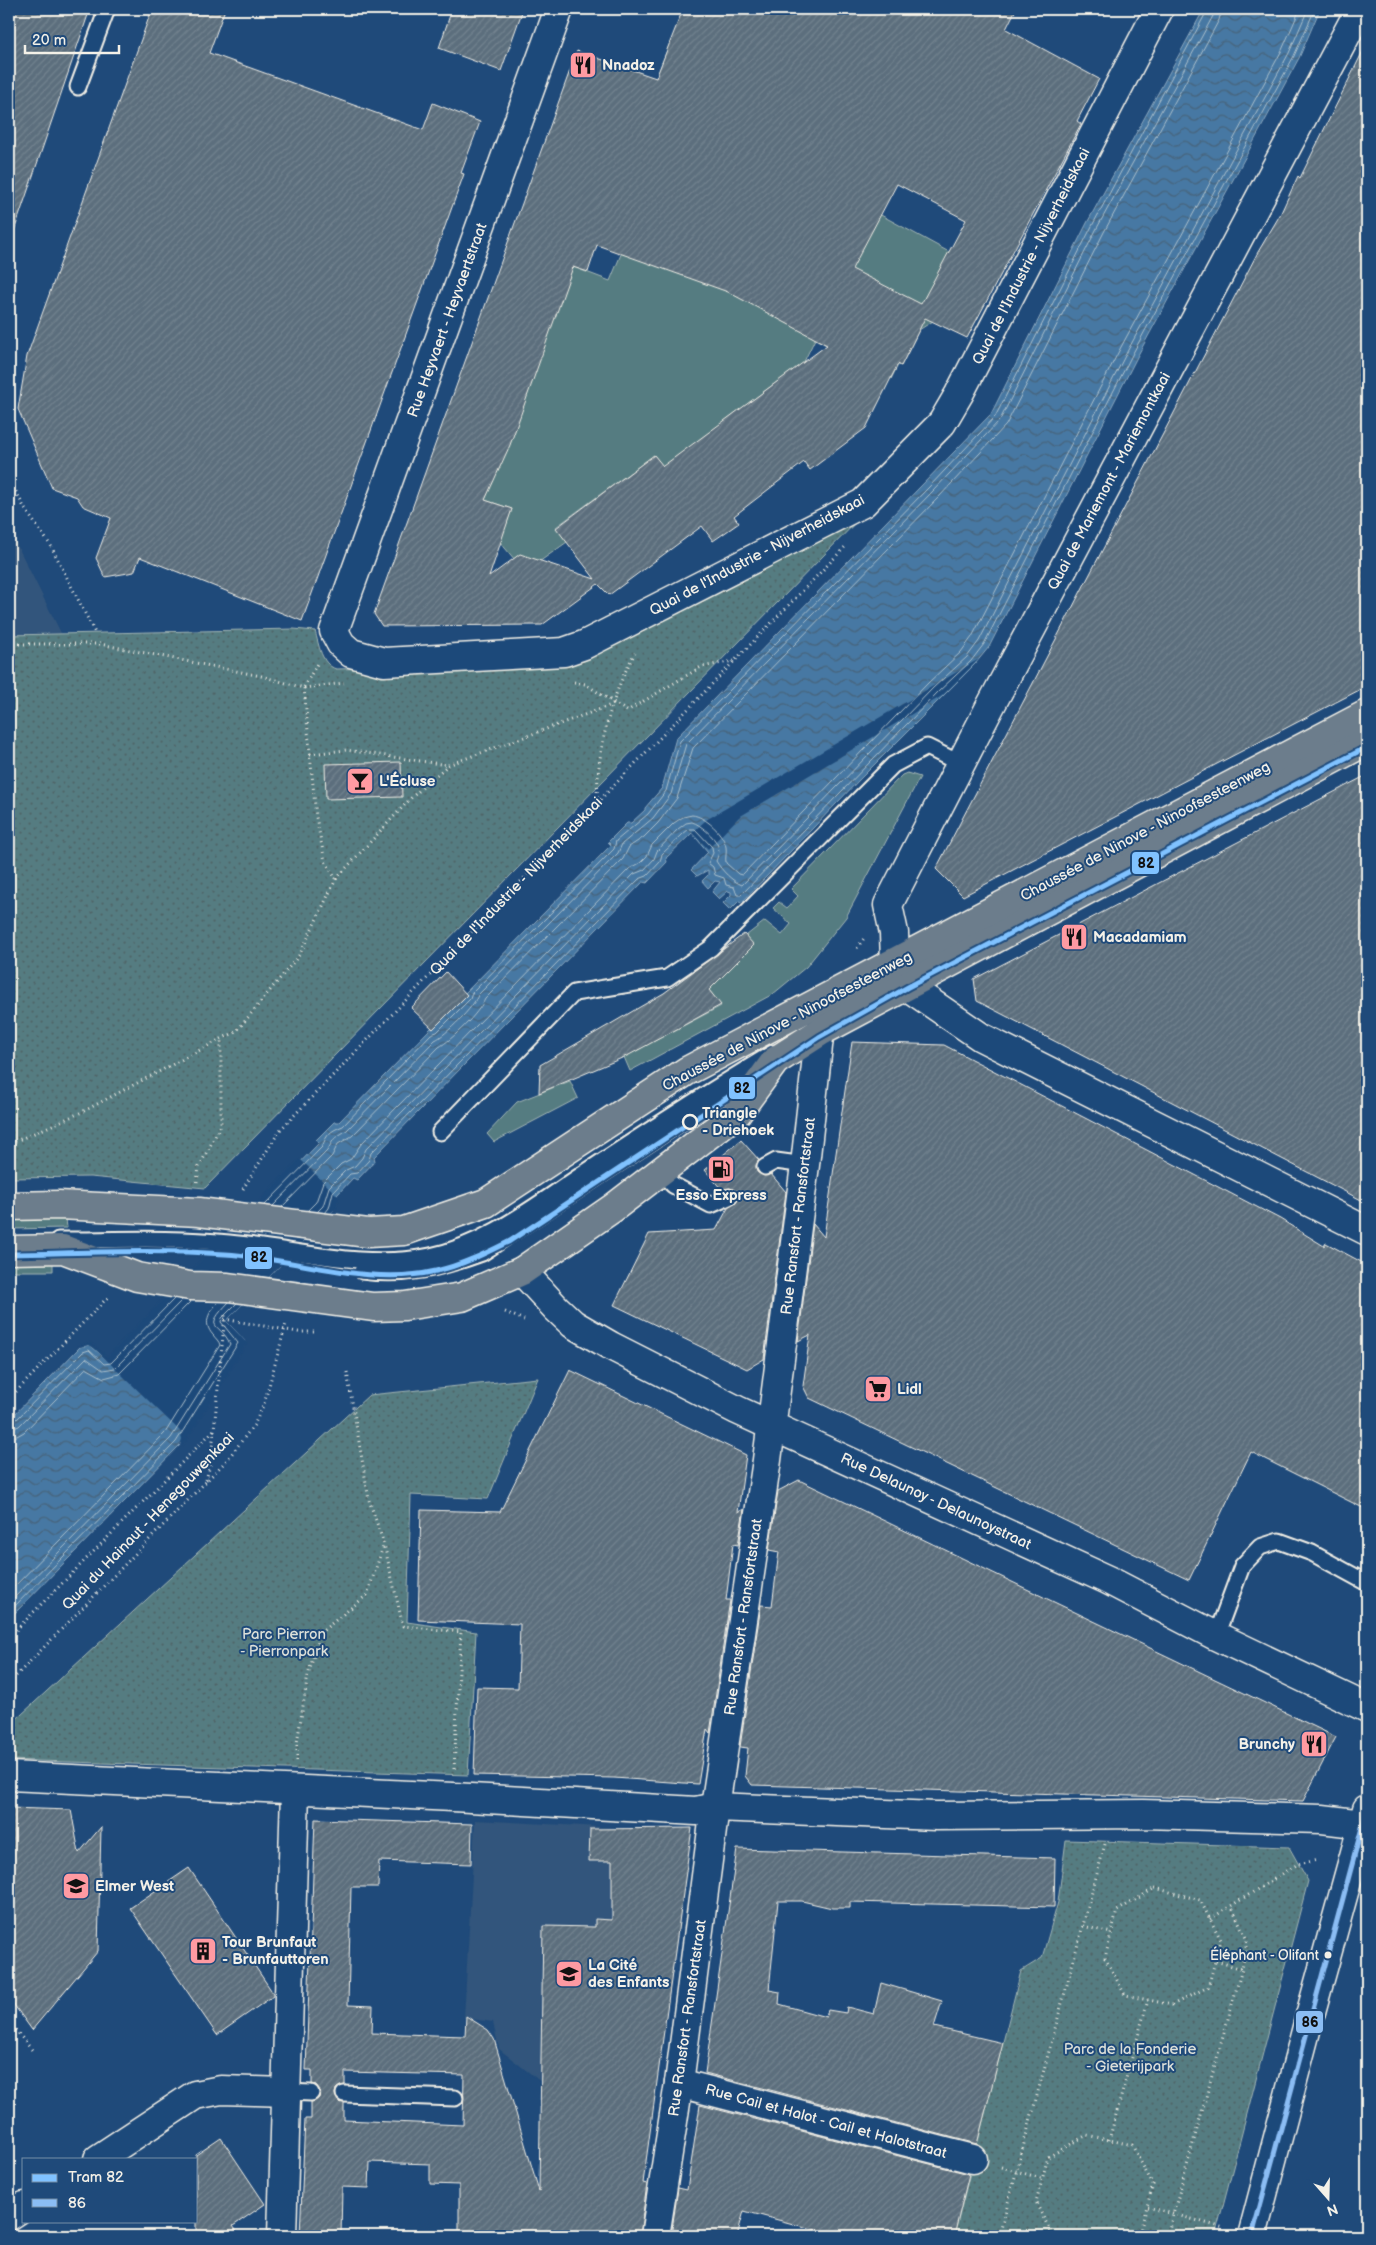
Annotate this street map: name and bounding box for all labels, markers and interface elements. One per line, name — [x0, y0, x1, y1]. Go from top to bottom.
scale bar — [25, 22, 119, 54]
text: 20 m — [32, 31, 66, 50]
restaurant icon: Nnadoz — [568, 50, 598, 80]
place label: Nnadoz — [602, 56, 655, 75]
street label: Quai de l'Industrie - Nijverheidskaai — [968, 145, 1095, 368]
street label: Rue Heyvaert - Heyvaertstraat — [403, 220, 492, 420]
street label: Quai de Mariemont - Mariemontkaai — [1044, 369, 1175, 593]
street label: Quai de l'Industrie - Nijverheidskaai — [647, 491, 868, 620]
street label: Chaussée de Ninove - Ninoofsesteenweg — [1017, 757, 1273, 906]
bar icon: L'Écluse — [345, 766, 375, 796]
place label: L'Écluse — [379, 771, 436, 791]
street label: Quai de l'Industrie - Nijverheidskaai — [426, 793, 607, 979]
line badge: 82 — [1131, 851, 1160, 875]
text: 82 — [1138, 855, 1155, 872]
restaurant icon: Macadamiam — [1059, 922, 1089, 952]
place label: Macadamiam — [1093, 928, 1187, 947]
street label: Chaussée de Ninove - Ninoofsesteenweg — [659, 947, 915, 1096]
line badge: 82 — [728, 1076, 756, 1100]
text: 82 — [734, 1080, 751, 1097]
place label: Triangle - Driehoek — [702, 1104, 774, 1140]
marker: Triangle - Driehoek — [682, 1114, 698, 1130]
street label: Rue Ransfort - Ransfortstraat — [777, 1116, 820, 1316]
fuel station icon: Esso Express — [706, 1154, 736, 1184]
place label: Esso Express — [675, 1186, 767, 1205]
line badge: 82 — [244, 1246, 273, 1270]
text: 82 — [251, 1249, 268, 1266]
supermarket icon: Lidl — [863, 1374, 893, 1404]
place label: Lidl — [897, 1380, 922, 1399]
street label: Quai du Hainaut - Henegouwenkaai — [58, 1428, 239, 1614]
street label: Rue Delaunoy - Delaunoystraat — [837, 1449, 1035, 1554]
street label: Rue Ransfort - Ransfortstraat — [720, 1517, 767, 1717]
park label: Parc Pierron - Pierronpark — [240, 1625, 329, 1661]
restaurant icon: Brunchy — [1299, 1729, 1329, 1759]
place label: Brunchy — [1238, 1735, 1295, 1754]
school or university icon: Elmer West — [61, 1871, 91, 1901]
place label: Elmer West — [95, 1877, 174, 1896]
street label: Rue Ransfort - Ransfortstraat — [664, 1918, 711, 2118]
place label: Tour Brunfaut - Brunfauttoren — [222, 1933, 329, 1969]
building icon: Tour Brunfaut - Brunfauttoren — [188, 1936, 218, 1966]
place label: Éléphant - Olifant — [1210, 1946, 1320, 1964]
marker: Éléphant - Olifant — [1323, 1950, 1333, 1960]
place label: La Cité des Enfants — [588, 1956, 669, 1992]
school or university icon: La Cité des Enfants — [554, 1959, 584, 1989]
line badge: 86 — [1295, 2010, 1324, 2034]
text: 86 — [1302, 2014, 1318, 2031]
park label: Parc de la Fonderie - Gieterijpark — [1064, 2040, 1196, 2076]
street label: Rue Cail et Halot - Cail et Halotstraat — [703, 2080, 949, 2163]
legend — [22, 2158, 198, 2222]
text: Tram 82 — [68, 2168, 124, 2187]
north arrow — [1304, 2172, 1354, 2222]
text: 86 — [68, 2194, 86, 2213]
text: N — [1324, 2200, 1340, 2220]

